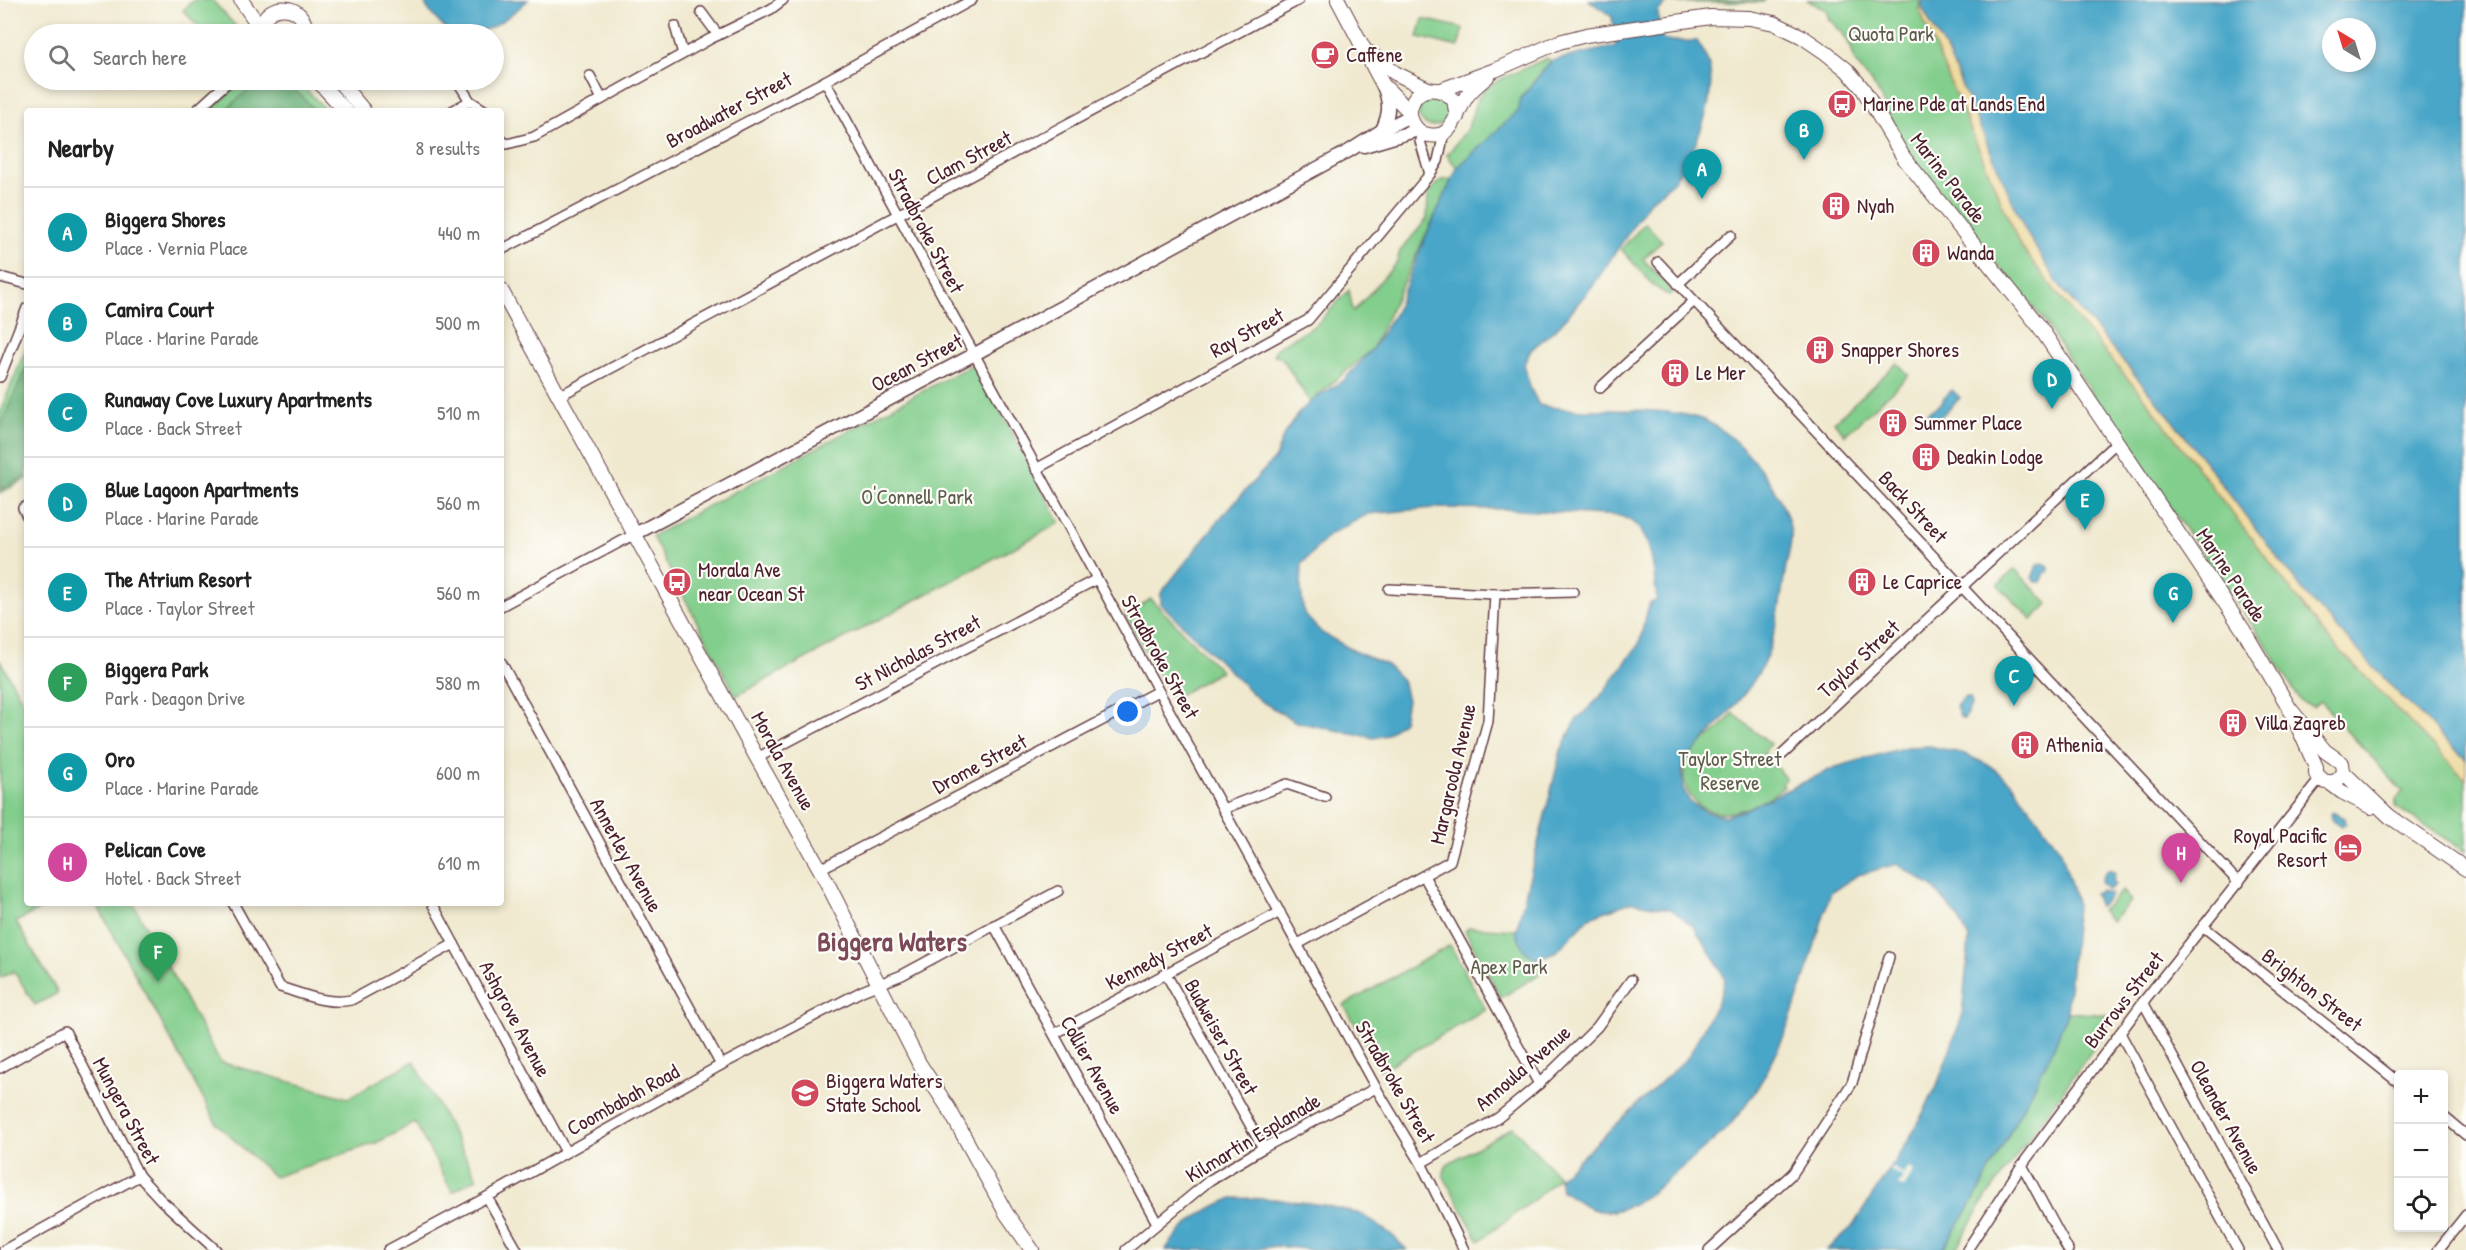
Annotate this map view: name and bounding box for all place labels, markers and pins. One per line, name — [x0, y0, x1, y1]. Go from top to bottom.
cafe icon: Caffene — [1309, 39, 1341, 71]
place label: Caffene — [1346, 40, 1403, 69]
bus stop icon: Marine Pde at Lands End — [1826, 88, 1858, 120]
place label: Marine Pde at Lands End — [1863, 89, 2045, 118]
pin: B — [1784, 110, 1824, 160]
pin: A — [1682, 150, 1722, 199]
building icon: Nyah — [1820, 190, 1852, 222]
place label: Nyah — [1857, 191, 1894, 220]
building icon: Wanda — [1910, 237, 1942, 269]
place label: Wanda — [1947, 238, 1994, 267]
building icon: Snapper Shores — [1804, 334, 1836, 366]
place label: Snapper Shores — [1841, 335, 1959, 364]
building icon: Le Mer — [1659, 357, 1691, 389]
place label: Le Mer — [1696, 358, 1746, 387]
pin: D — [2032, 360, 2072, 409]
building icon: Summer Place — [1877, 407, 1909, 439]
place label: Summer Place — [1914, 408, 2022, 437]
building icon: Deakin Lodge — [1910, 441, 1942, 473]
place label: Deakin Lodge — [1947, 442, 2043, 471]
pin: E — [2066, 480, 2104, 530]
place label: Morala Ave near Ocean St — [698, 555, 805, 608]
bus stop icon: Morala Ave near Ocean St — [661, 566, 693, 598]
building icon: Le Caprice — [1846, 566, 1878, 598]
place label: Le Caprice — [1883, 567, 1962, 596]
pin: G — [2154, 574, 2192, 623]
pin: C — [1994, 656, 2034, 706]
building icon: Villa Zagreb — [2217, 707, 2249, 739]
place label: Villa Zagreb — [2254, 708, 2346, 737]
building icon: Athenia — [2009, 729, 2041, 761]
place label: Athenia — [2046, 730, 2103, 759]
place label: Royal Pacific Resort — [2234, 821, 2328, 874]
hotel icon: Royal Pacific Resort — [2332, 832, 2364, 864]
pin: H — [2162, 834, 2200, 883]
pin: F — [138, 932, 178, 982]
place label: Biggera Waters State School — [826, 1066, 942, 1119]
school or university icon: Biggera Waters State School — [789, 1077, 821, 1109]

